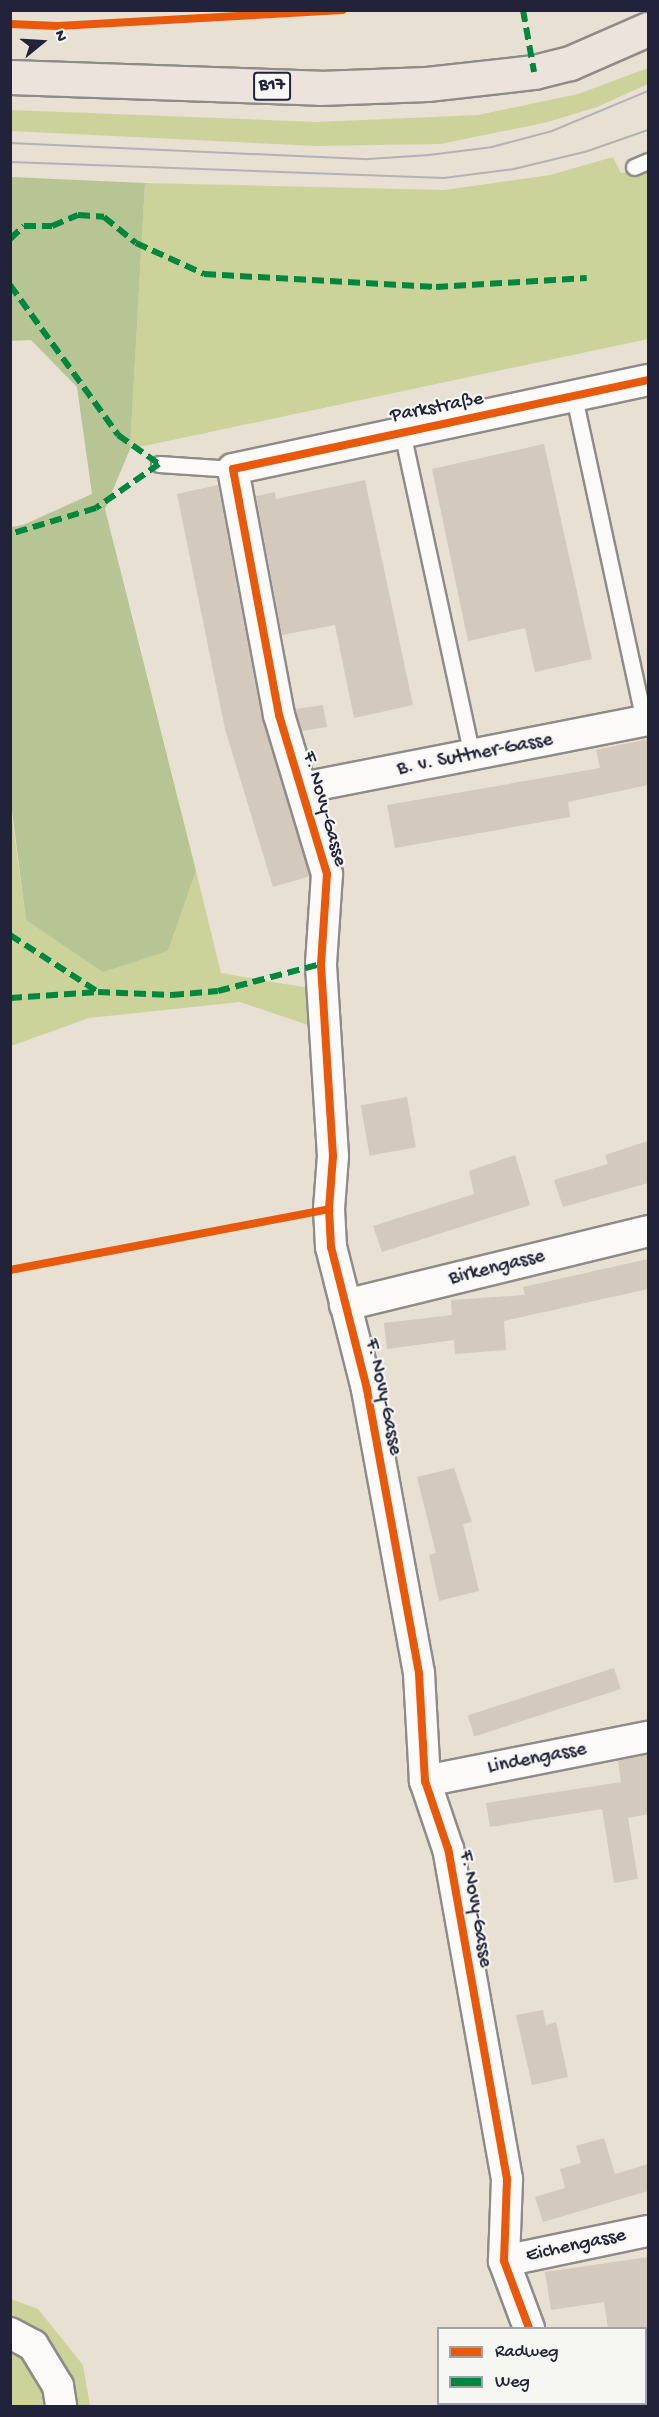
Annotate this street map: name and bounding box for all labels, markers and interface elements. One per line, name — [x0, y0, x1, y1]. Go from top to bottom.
north arrow — [12, 12, 72, 72]
text: N — [49, 28, 70, 44]
road number: B17 — [252, 71, 292, 101]
street label: Parkstraße — [388, 387, 486, 429]
street label: B. v. Suttner-Gasse — [395, 728, 555, 782]
street label: F. Novy-Gasse — [296, 749, 352, 869]
street label: Birkengasse — [447, 1245, 547, 1291]
street label: F. Novy-Gasse — [359, 1337, 407, 1457]
street label: Lindengasse — [486, 1738, 588, 1780]
street label: F. Novy-Gasse — [453, 1849, 497, 1969]
street label: Eichengasse — [524, 2224, 628, 2268]
legend — [437, 2327, 647, 2405]
text: Radweg — [495, 2342, 558, 2363]
text: Weg — [495, 2372, 530, 2393]

